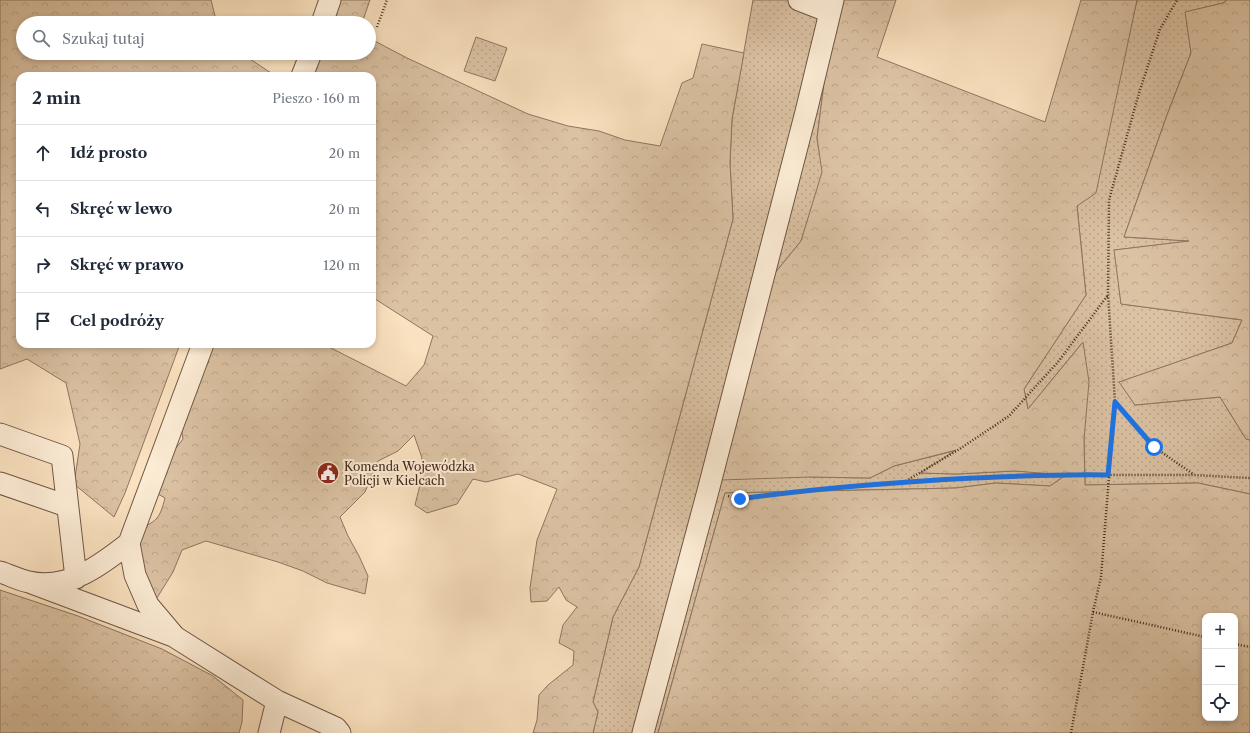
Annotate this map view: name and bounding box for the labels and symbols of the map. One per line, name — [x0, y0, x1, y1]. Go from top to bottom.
route start — [1145, 438, 1163, 456]
place label: Komenda Wojewódzka Policji w Kielcach — [344, 459, 476, 488]
public building icon: Komenda Wojewódzka Policji w Kielcach — [315, 460, 341, 486]
route end — [731, 490, 749, 508]

